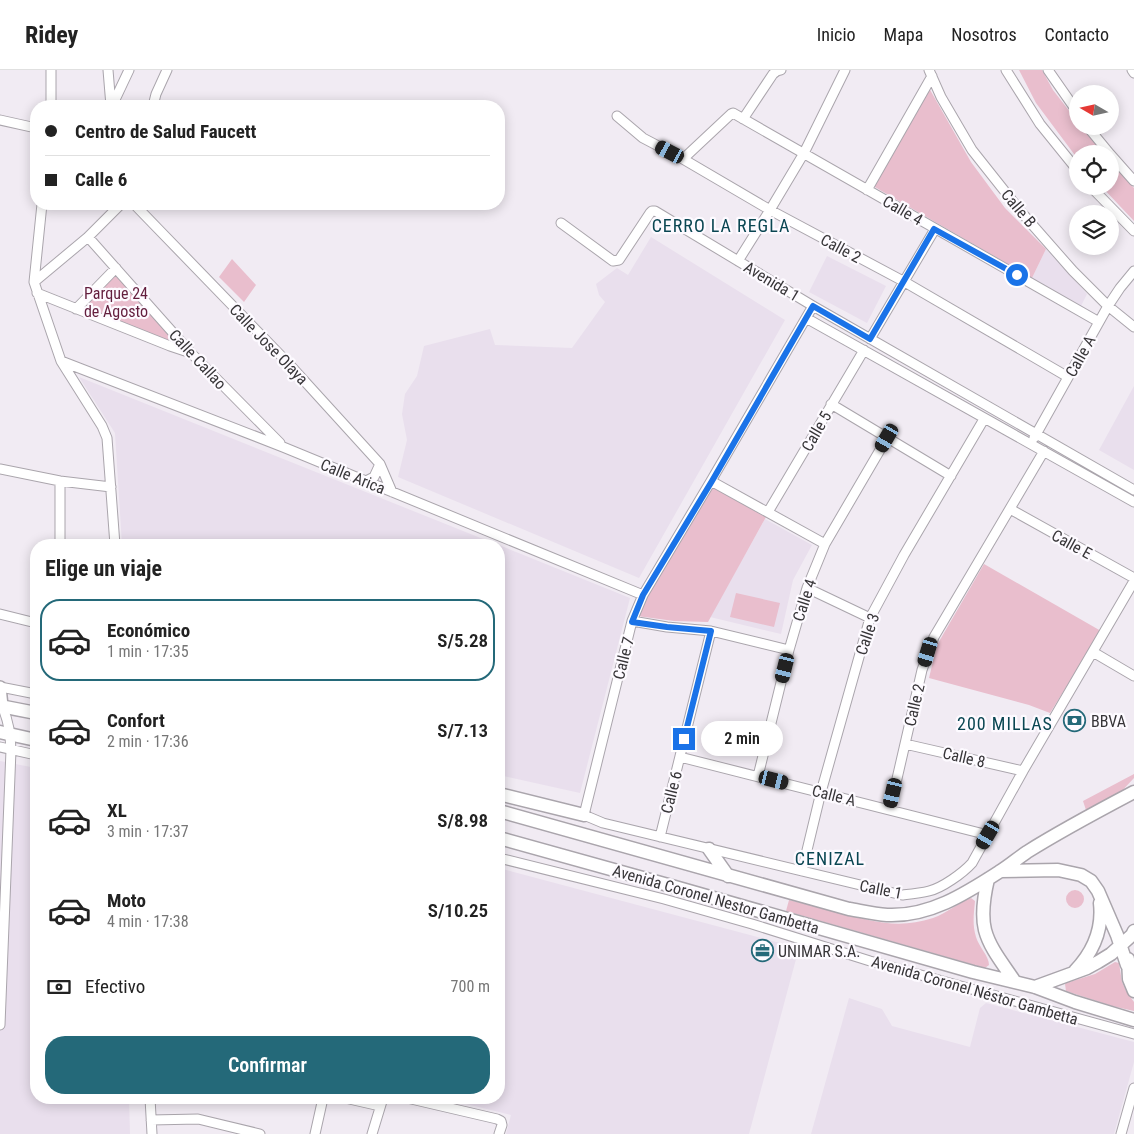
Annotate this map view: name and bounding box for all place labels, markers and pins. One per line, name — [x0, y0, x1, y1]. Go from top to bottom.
bank icon: BBVA — [1063, 709, 1087, 733]
place label: BBVA — [1091, 712, 1126, 731]
office icon: UNIMAR S.A. — [750, 939, 774, 963]
place label: UNIMAR S.A. — [778, 942, 860, 961]

